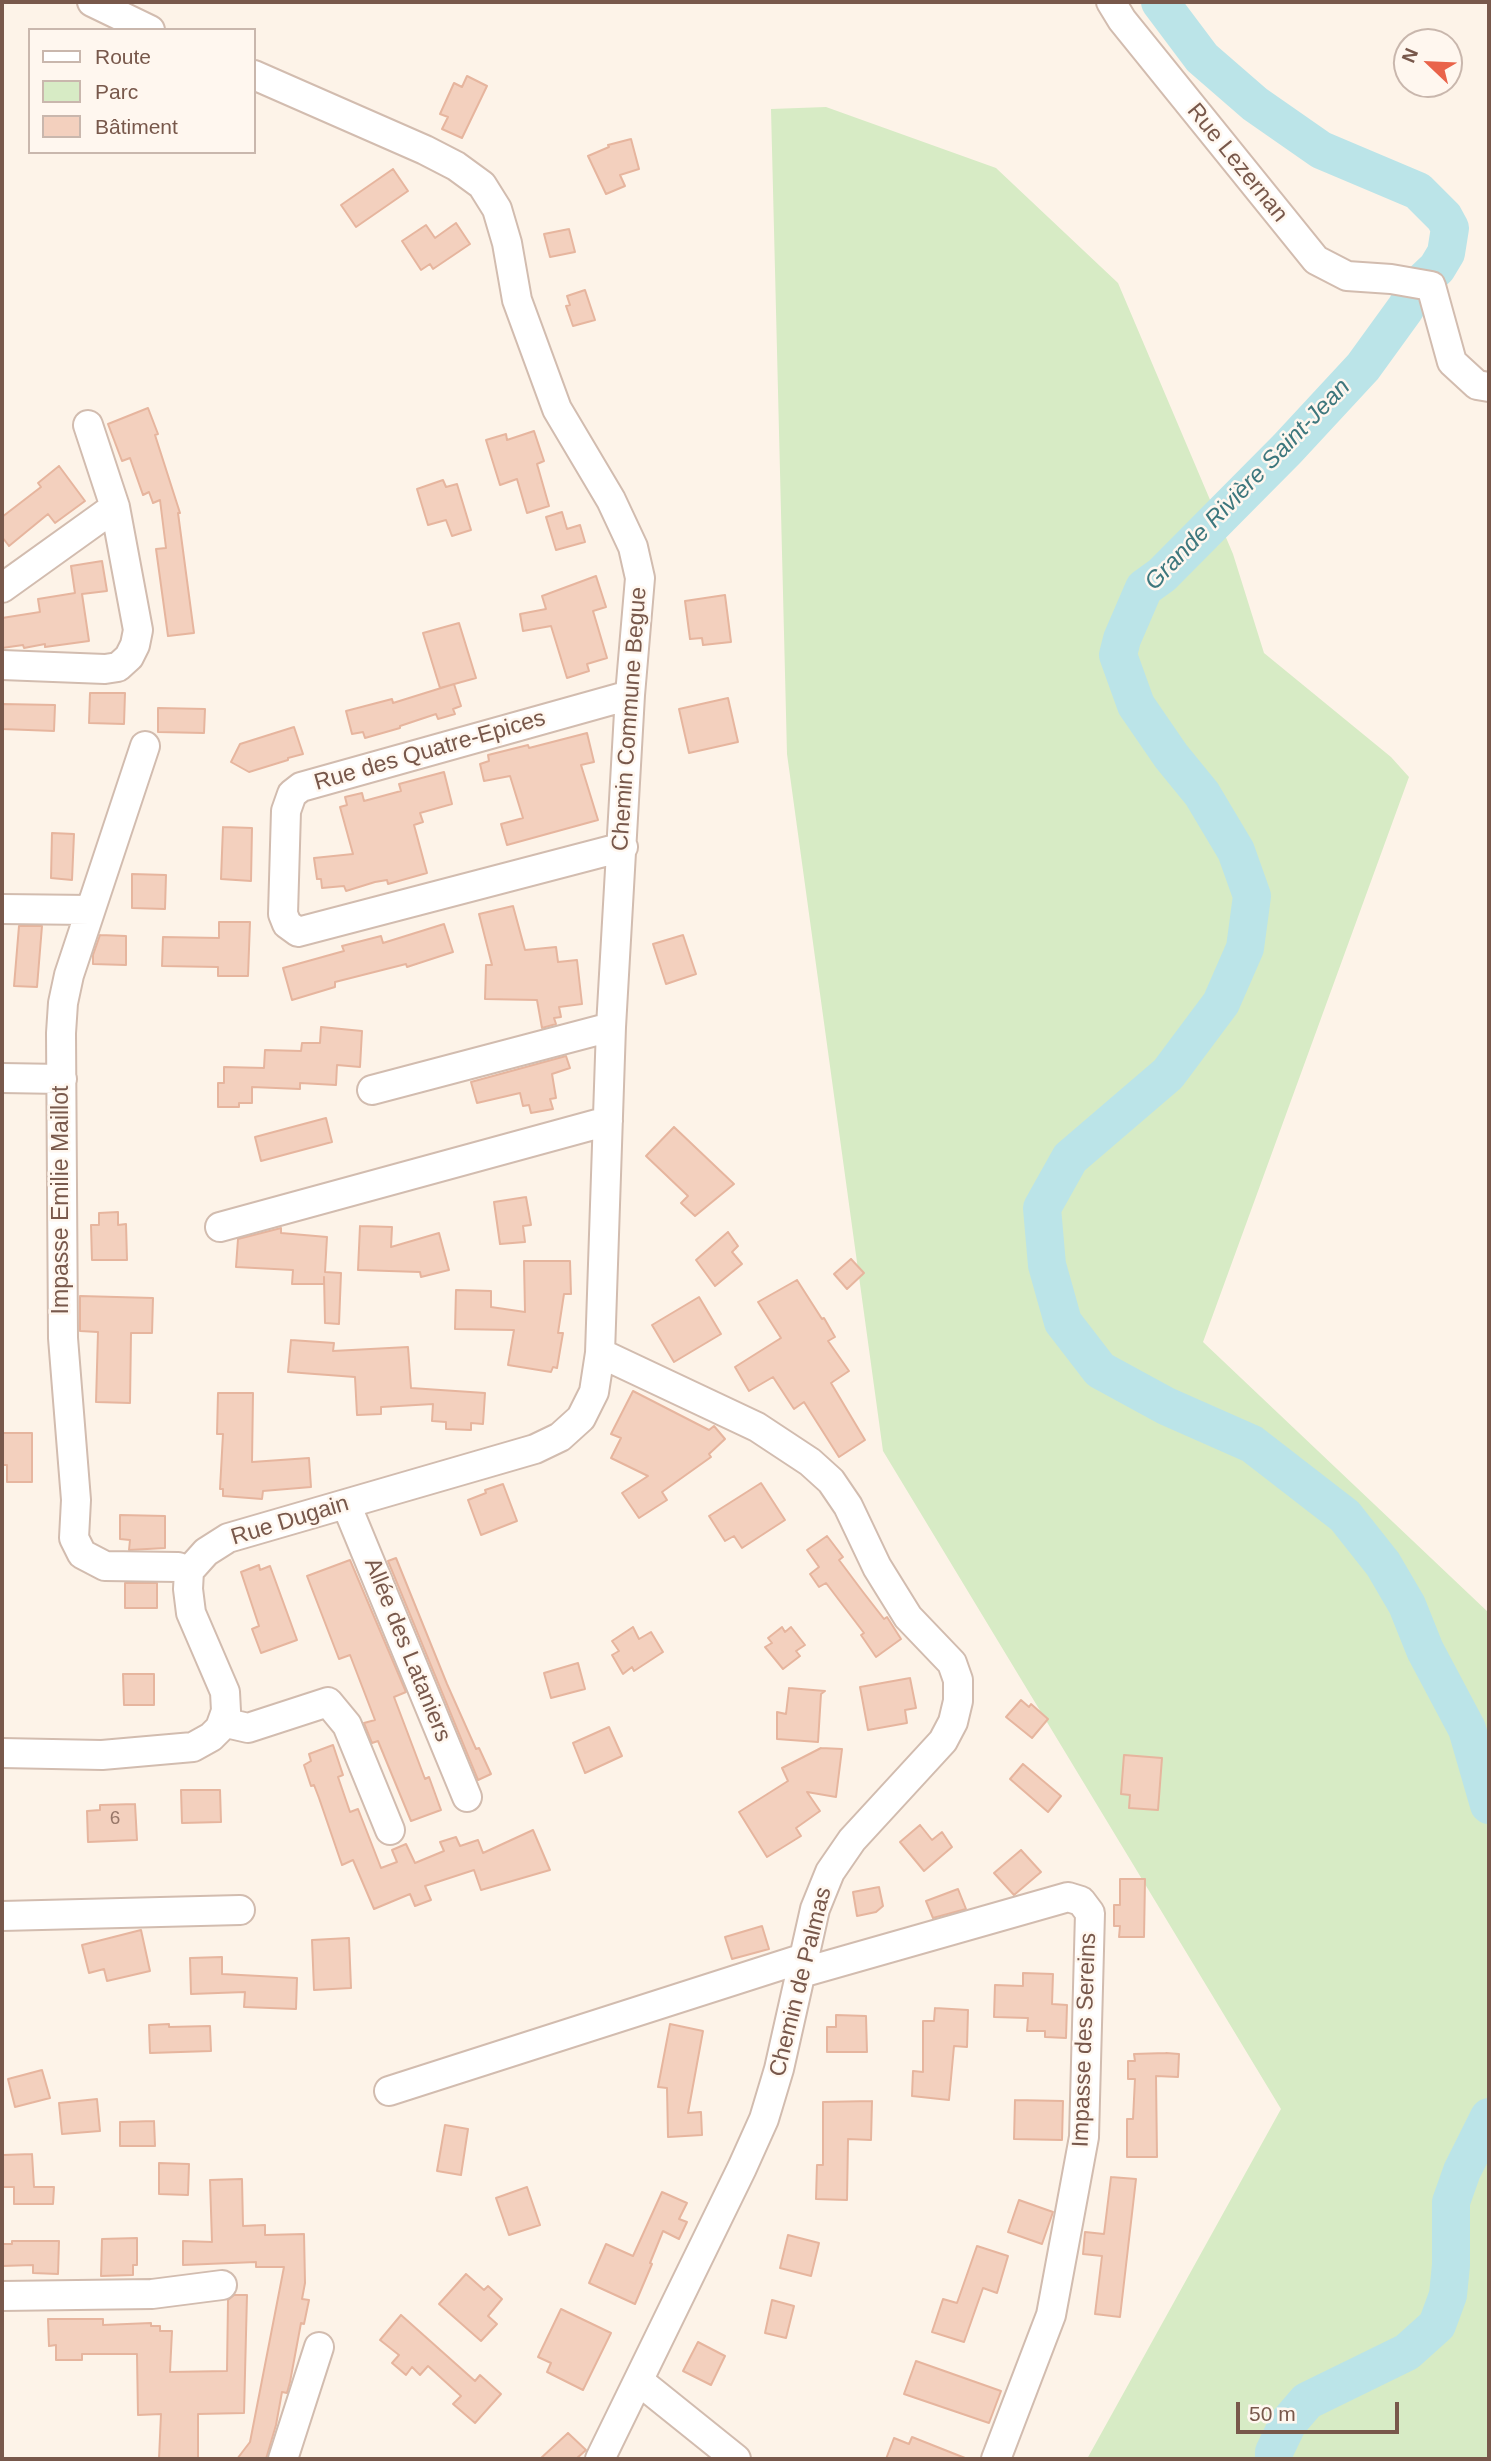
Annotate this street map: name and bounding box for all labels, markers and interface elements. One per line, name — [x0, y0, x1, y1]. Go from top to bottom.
legend — [28, 28, 256, 154]
north arrow — [1393, 28, 1463, 98]
text: Route — [95, 45, 151, 68]
text: N — [1398, 45, 1422, 66]
text: Parc — [95, 80, 138, 103]
street label: Rue Lezernan — [1181, 98, 1293, 228]
text: Bâtiment — [95, 115, 178, 138]
water label: Grande Rivière Saint-Jean — [1139, 373, 1357, 597]
street label: Chemin Commune Begue — [607, 586, 653, 852]
street label: Rue des Quatre-Epices — [311, 705, 549, 797]
street label: Impasse Emilie Maillot — [48, 1086, 76, 1314]
street label: Rue Dugain — [228, 1490, 352, 1552]
street label: Allée des Lataniers — [358, 1554, 456, 1746]
house number: 6 — [110, 1808, 120, 1830]
street label: Chemin de Palmas — [764, 1884, 838, 2080]
street label: Impasse des Sereins — [1067, 1932, 1103, 2148]
scale bar — [1239, 2388, 1402, 2432]
text: 50 m — [1249, 2402, 1296, 2425]

